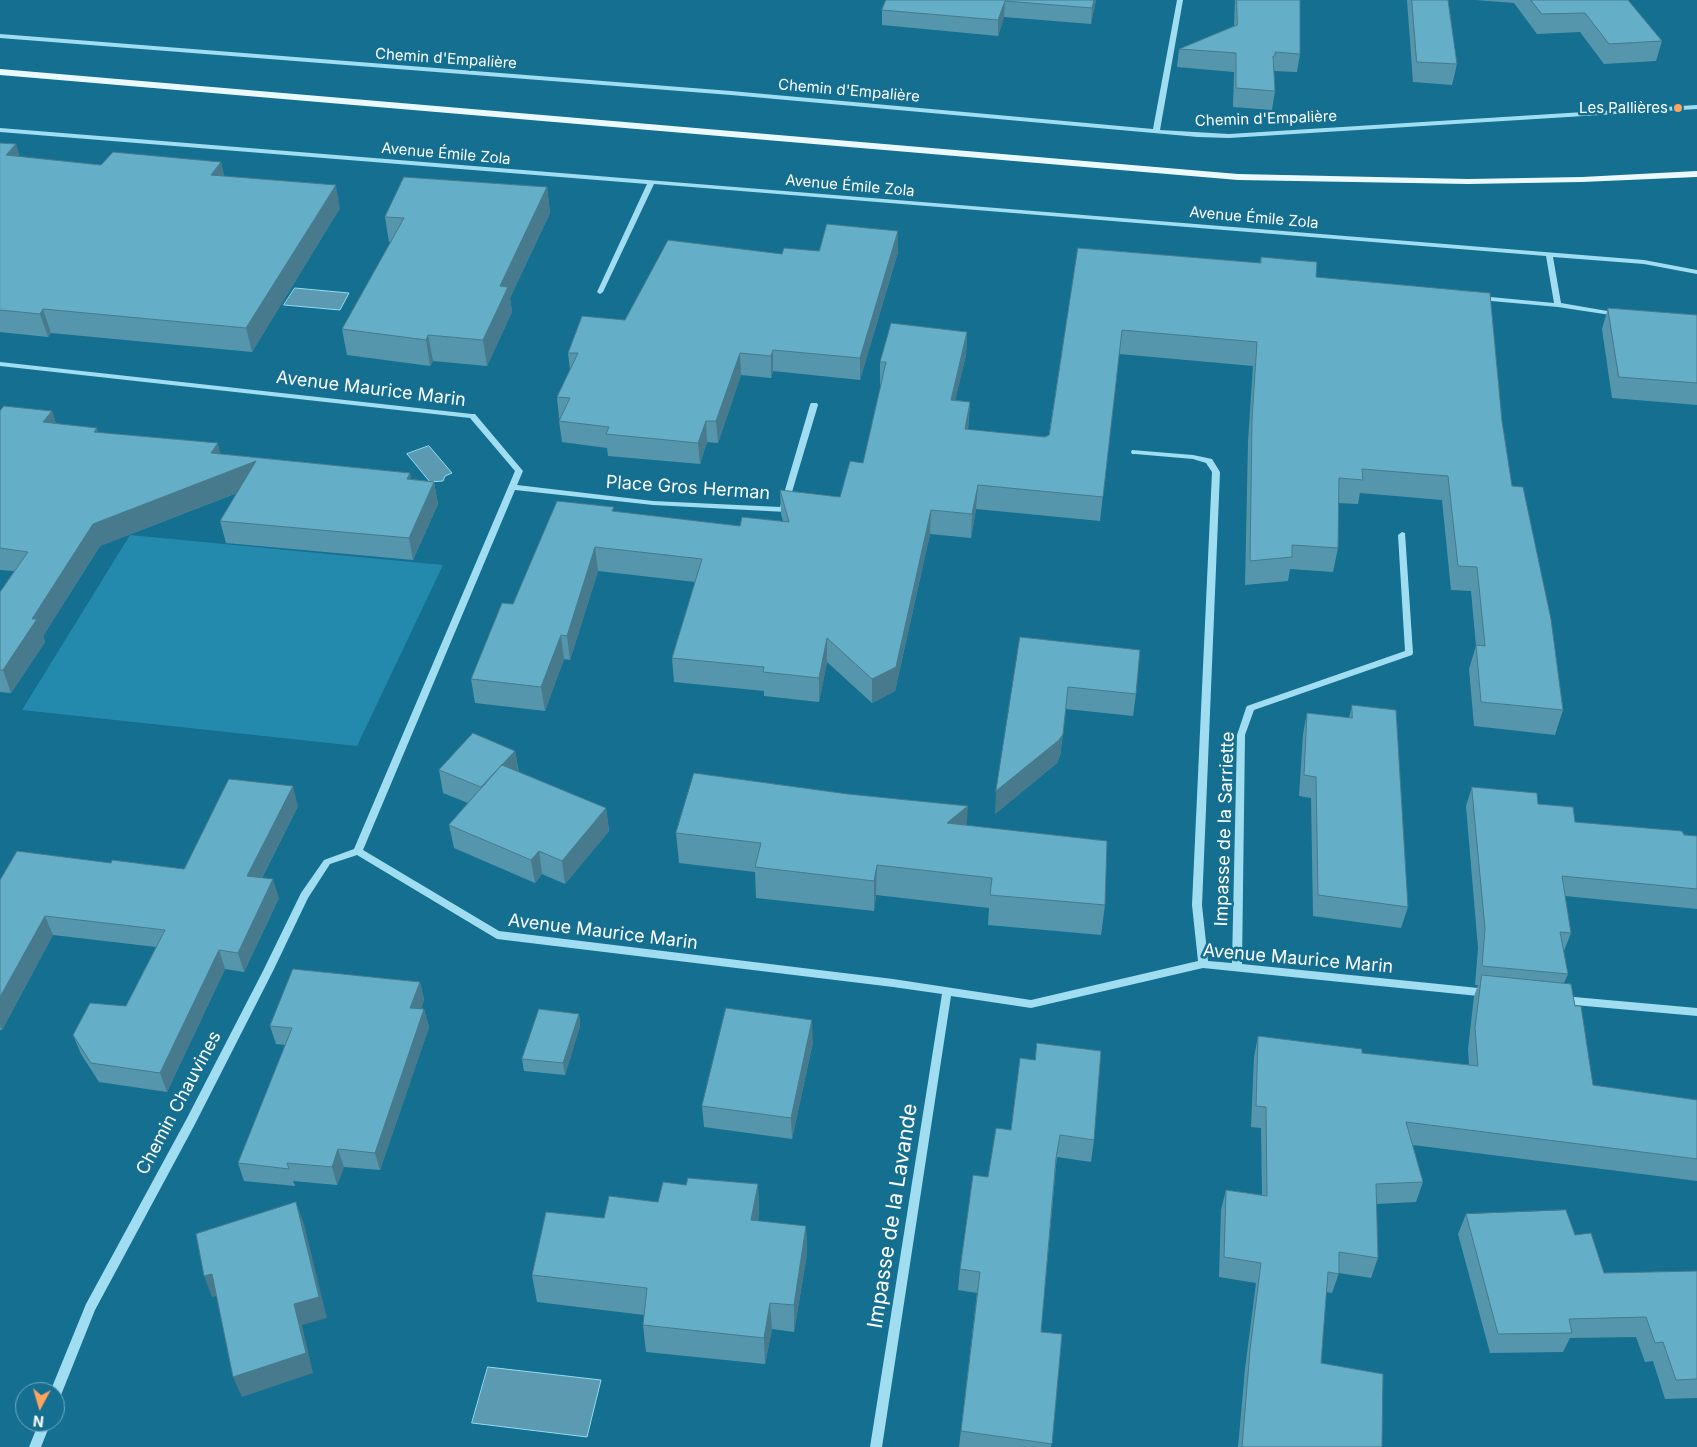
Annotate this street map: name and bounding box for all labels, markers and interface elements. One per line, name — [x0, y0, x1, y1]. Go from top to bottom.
street label: Chemin d'Empalière — [374, 45, 518, 73]
street label: Chemin d'Empalière — [777, 76, 921, 106]
place label: Les Pallières — [1579, 99, 1668, 117]
marker: Les Pallières — [1672, 102, 1684, 114]
street label: Chemin d'Empalière — [1195, 108, 1337, 130]
street label: Avenue Émile Zola — [381, 139, 511, 169]
street label: Avenue Émile Zola — [785, 171, 915, 201]
street label: Avenue Émile Zola — [1189, 203, 1319, 233]
street label: Avenue Maurice Marin — [275, 367, 467, 411]
street label: Place Gros Herman — [605, 471, 771, 505]
street label: Impasse de la Sarriette — [1211, 731, 1239, 927]
street label: Avenue Maurice Marin — [507, 910, 699, 954]
street label: Avenue Maurice Marin — [1202, 940, 1394, 978]
street label: Chemin Chauvines — [132, 1027, 226, 1179]
street label: Impasse de la Lavande — [863, 1102, 923, 1330]
north arrow — [15, 1382, 65, 1432]
text: N — [32, 1412, 45, 1430]

